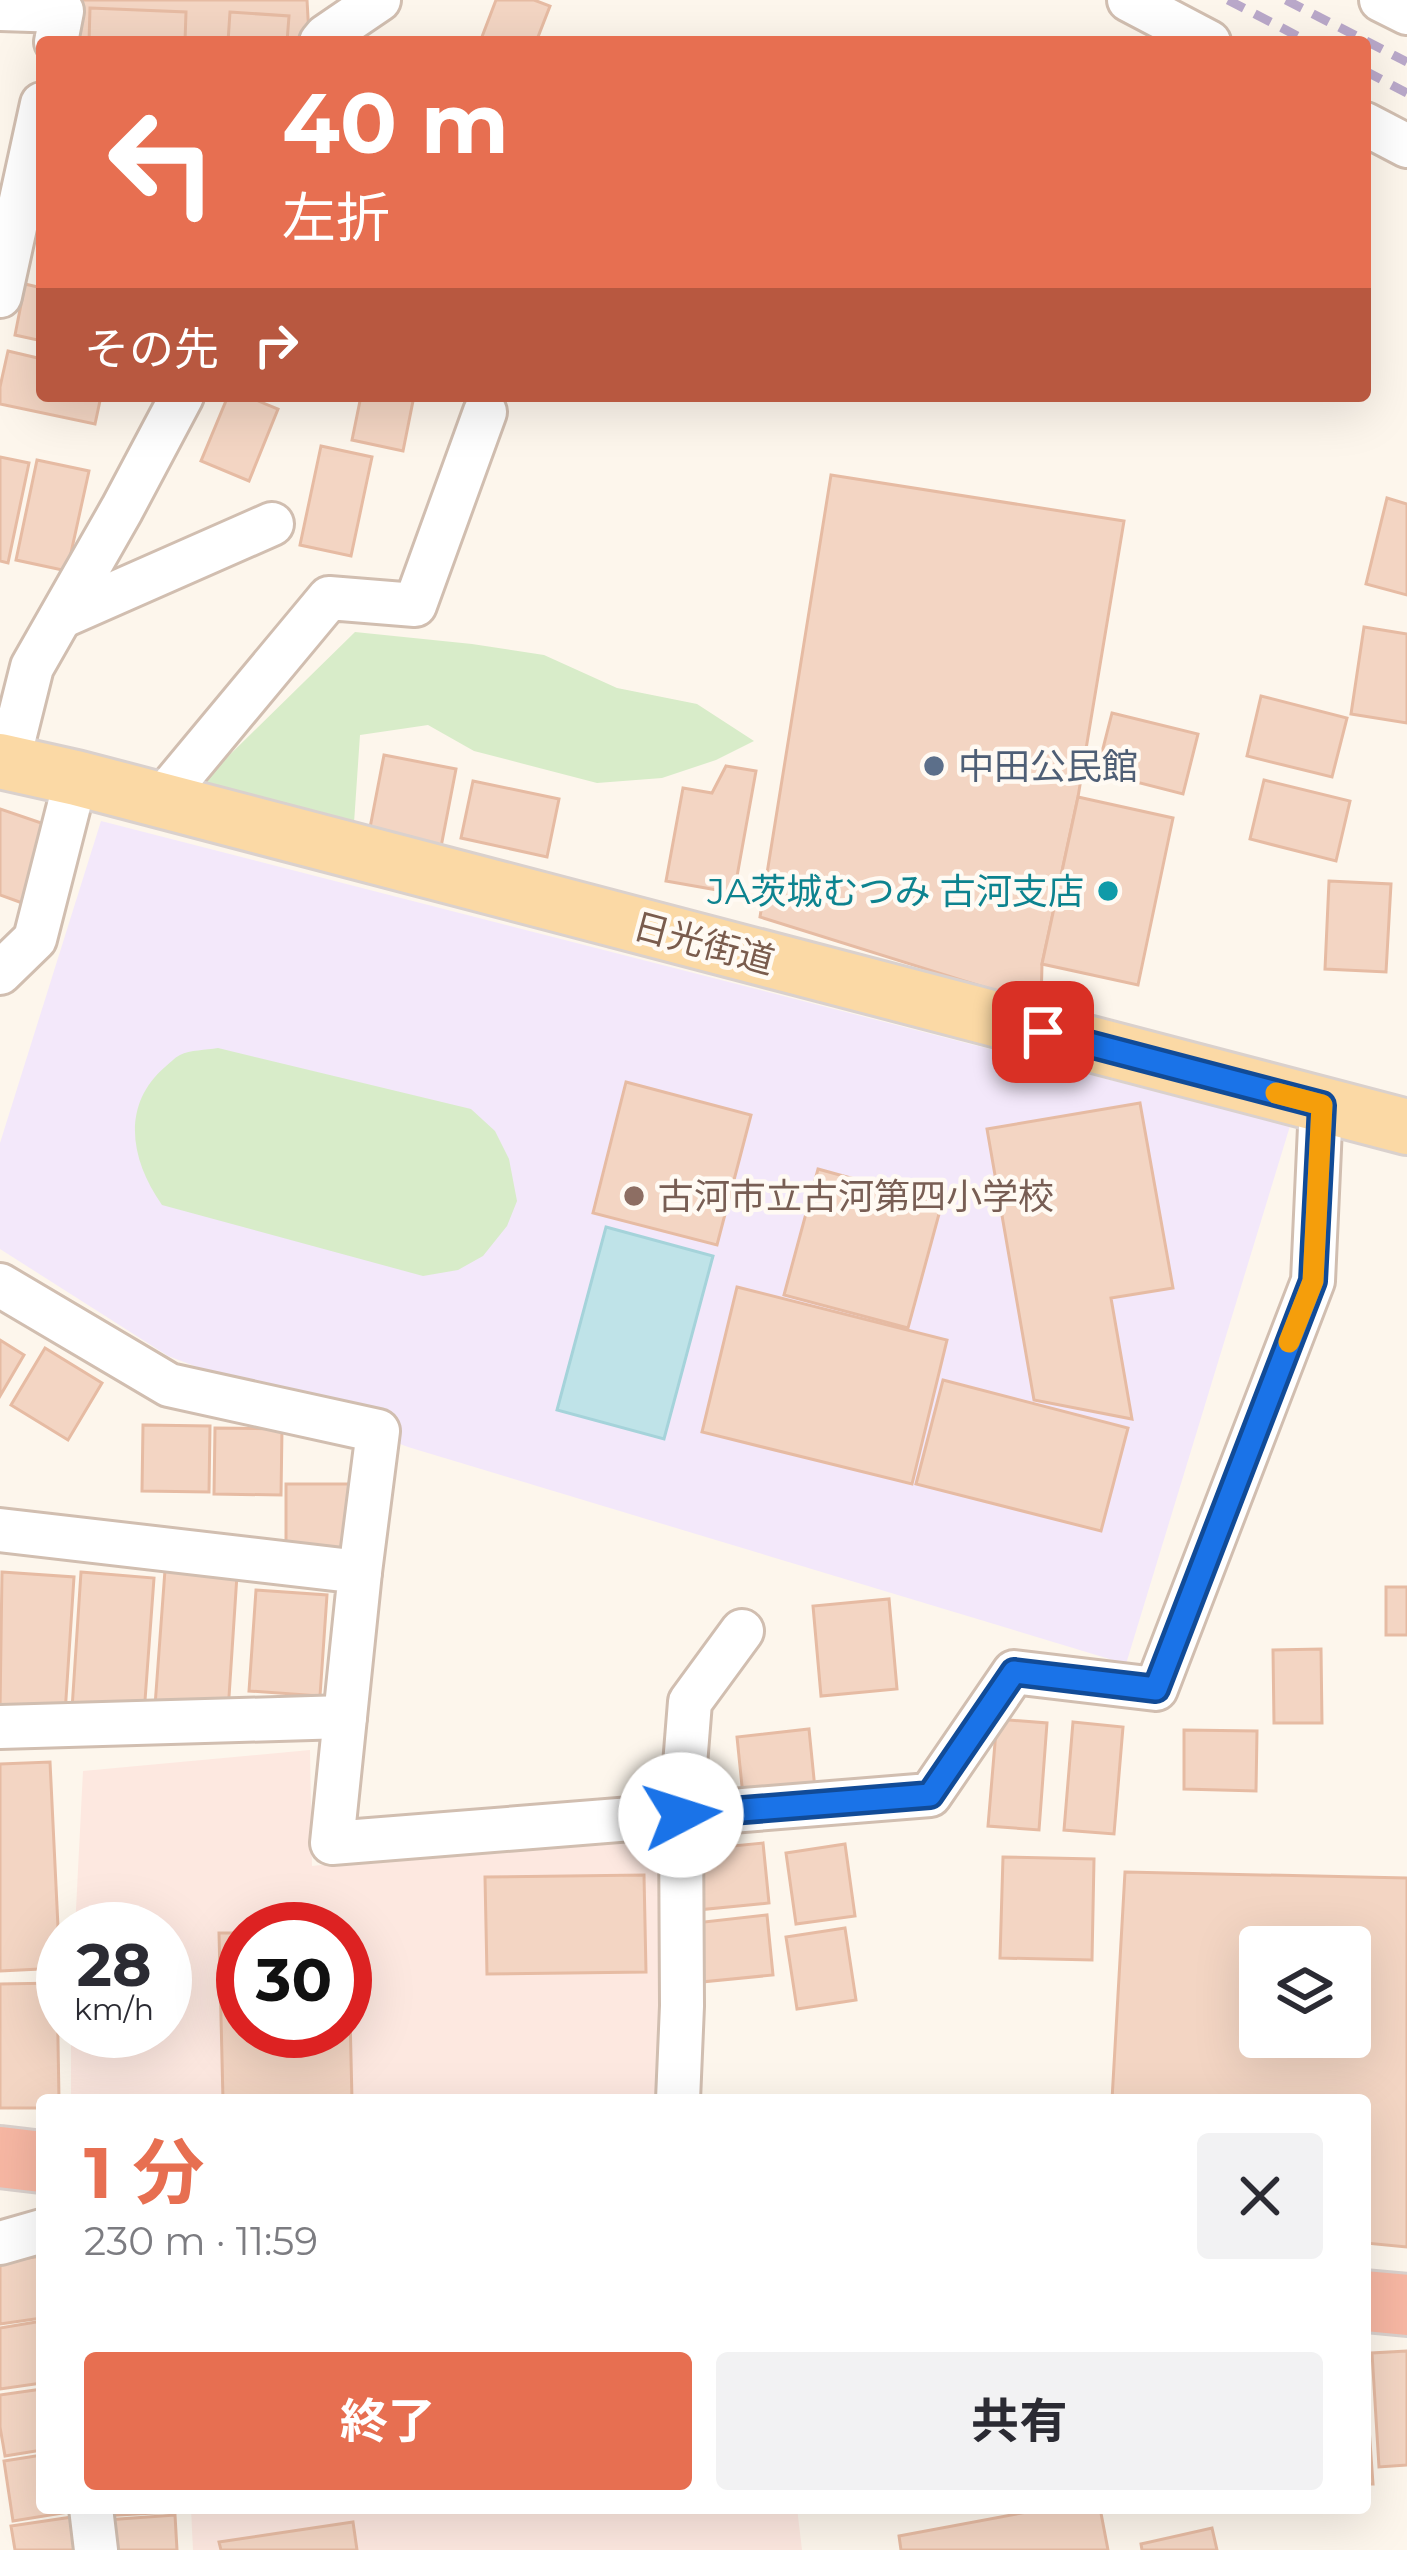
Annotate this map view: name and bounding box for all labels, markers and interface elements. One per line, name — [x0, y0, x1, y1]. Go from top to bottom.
text: 40 m — [282, 72, 509, 174]
icon: left — [84, 84, 240, 240]
text: 左折 — [282, 185, 390, 251]
icon: right — [243, 312, 309, 378]
text: その先 — [84, 321, 219, 376]
place label: 中田公民館 — [958, 744, 1138, 788]
marker: 中田公民館 — [921, 753, 947, 779]
place label: JA茨城むつみ 古河支店 — [706, 869, 1084, 913]
marker: JA茨城むつみ 古河支店 — [1095, 878, 1121, 904]
street label: 日光街道 — [629, 903, 779, 983]
pin — [992, 981, 1094, 1083]
icon: arrive — [1010, 999, 1076, 1065]
place label: 古河市立古河第四小学校 — [658, 1174, 1054, 1218]
marker: 古河市立古河第四小学校 — [621, 1183, 647, 1209]
position arrow — [618, 1752, 744, 1878]
speed limit sign: 30 — [216, 1902, 372, 2058]
map controls — [1239, 1926, 1371, 2058]
button: layers — [1239, 1926, 1371, 2058]
text: 28 — [77, 1928, 152, 2001]
text: km/h — [74, 1991, 154, 2028]
text: 1 分 — [84, 2128, 205, 2216]
button: close — [1197, 2133, 1323, 2259]
text: 230 m · 11:59 — [84, 2217, 318, 2265]
button: 終了 — [84, 2352, 692, 2490]
button: 共有 — [716, 2352, 1323, 2490]

